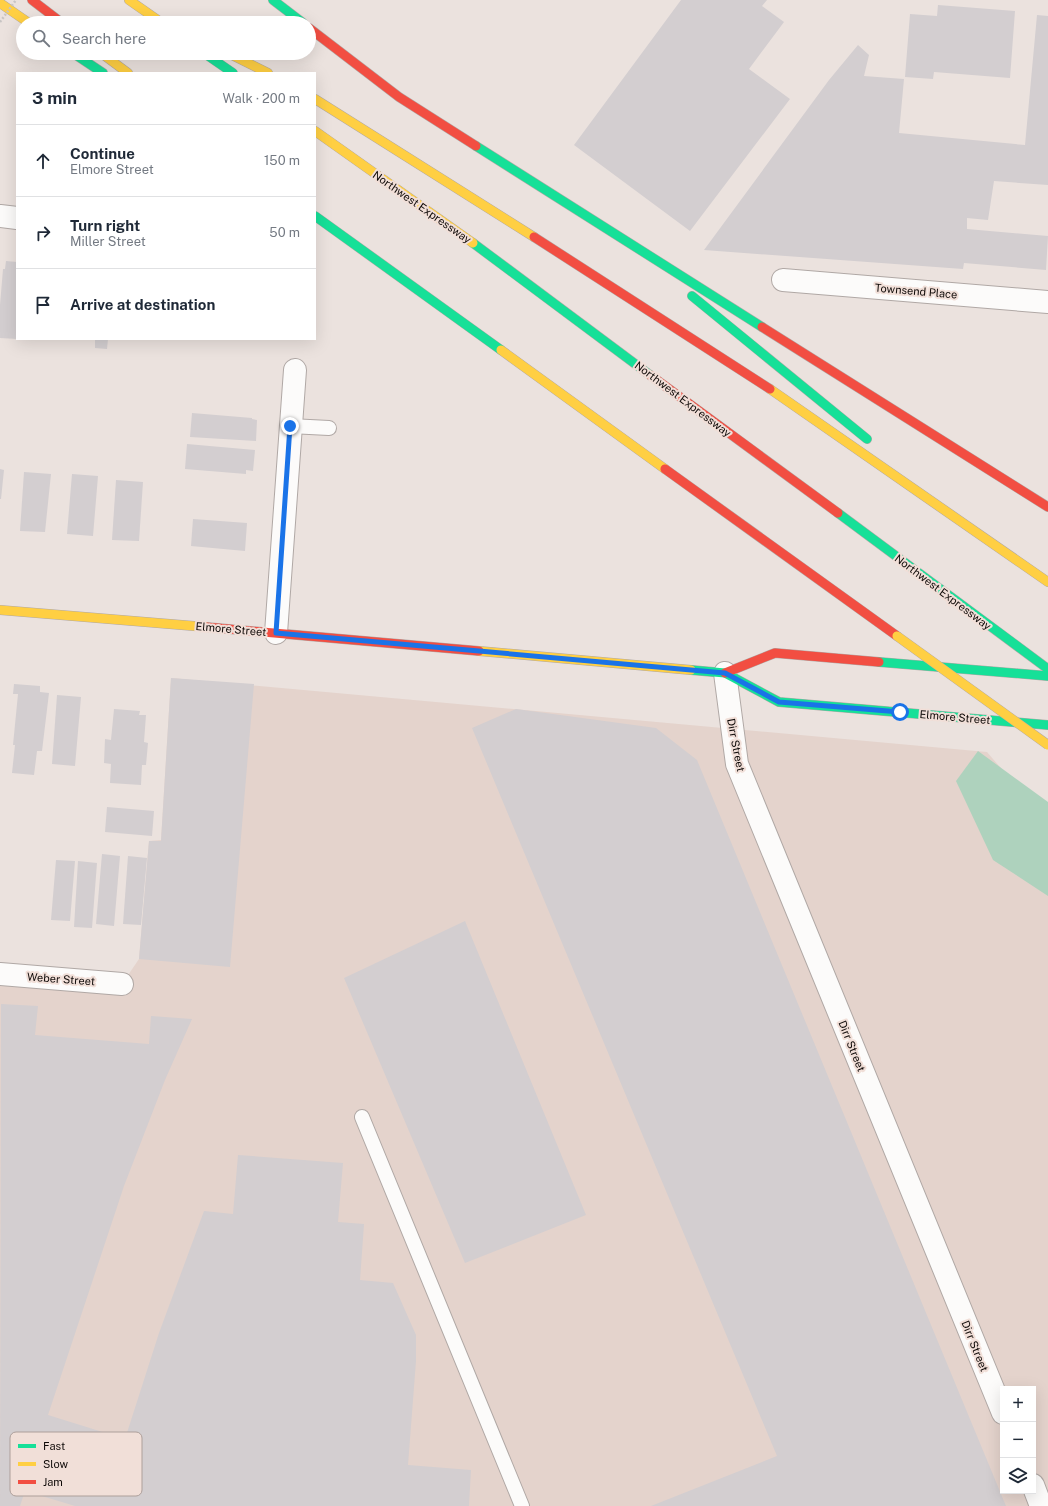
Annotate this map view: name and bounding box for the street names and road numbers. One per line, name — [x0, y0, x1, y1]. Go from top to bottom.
street label: Northwest Expressway — [371, 168, 474, 246]
street label: Townsend Place — [874, 281, 958, 301]
street label: Northwest Expressway — [633, 359, 734, 439]
street label: Northwest Expressway — [893, 552, 994, 632]
street label: Elmore Street — [195, 620, 267, 638]
street label: Elmore Street — [919, 708, 991, 726]
street label: Dirr Street — [725, 717, 747, 773]
street label: Weber Street — [27, 971, 95, 987]
street label: Dirr Street — [836, 1019, 868, 1073]
street label: Dirr Street — [959, 1319, 991, 1373]

